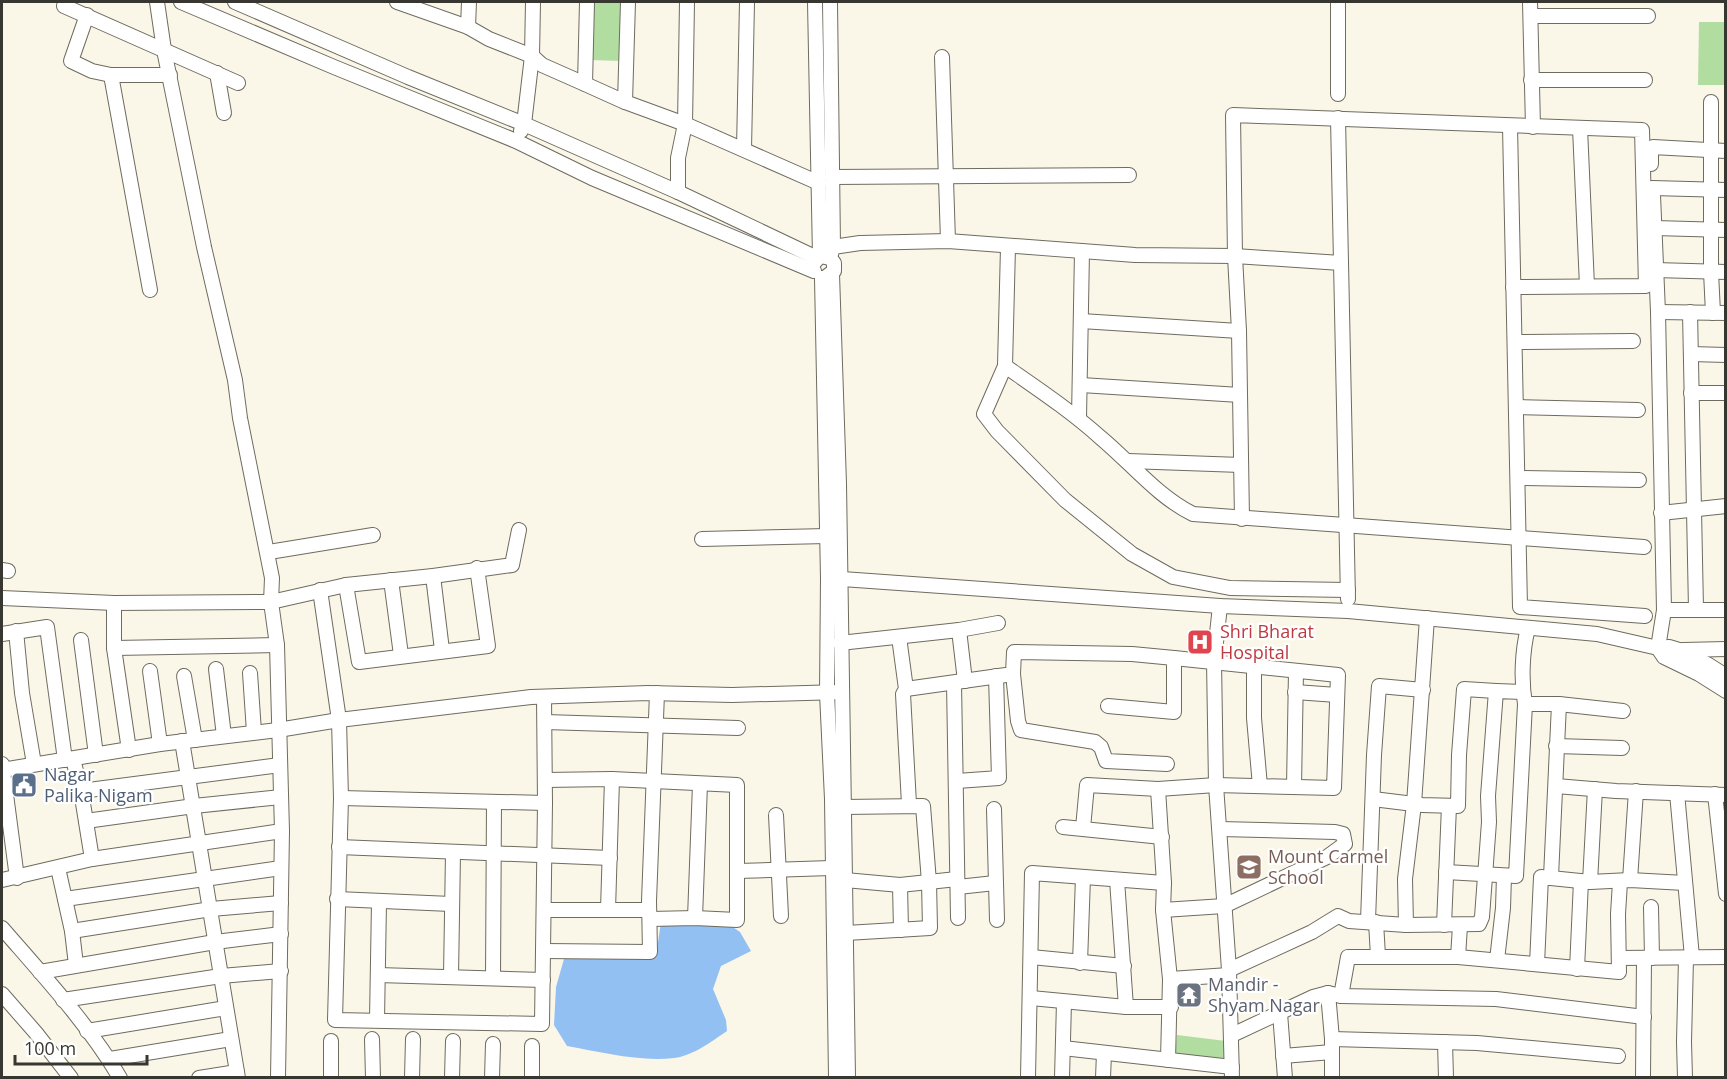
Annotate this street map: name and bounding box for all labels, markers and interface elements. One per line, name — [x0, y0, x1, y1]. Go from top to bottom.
place label: Shri Bharat Hospital — [1220, 619, 1314, 664]
hospital icon: Shri Bharat Hospital — [1185, 627, 1215, 657]
place label: Nagar Palika Nigam — [44, 762, 153, 807]
public building icon: Nagar Palika Nigam — [9, 770, 39, 800]
place label: Mount Carmel School — [1268, 844, 1388, 889]
school or university icon: Mount Carmel School — [1234, 852, 1264, 882]
place label: Mandir - Shyam Nagar — [1208, 972, 1321, 1017]
temple icon: Mandir - Shyam Nagar — [1174, 980, 1204, 1010]
scale bar — [15, 1028, 147, 1066]
text: 100 m — [24, 1036, 76, 1060]

